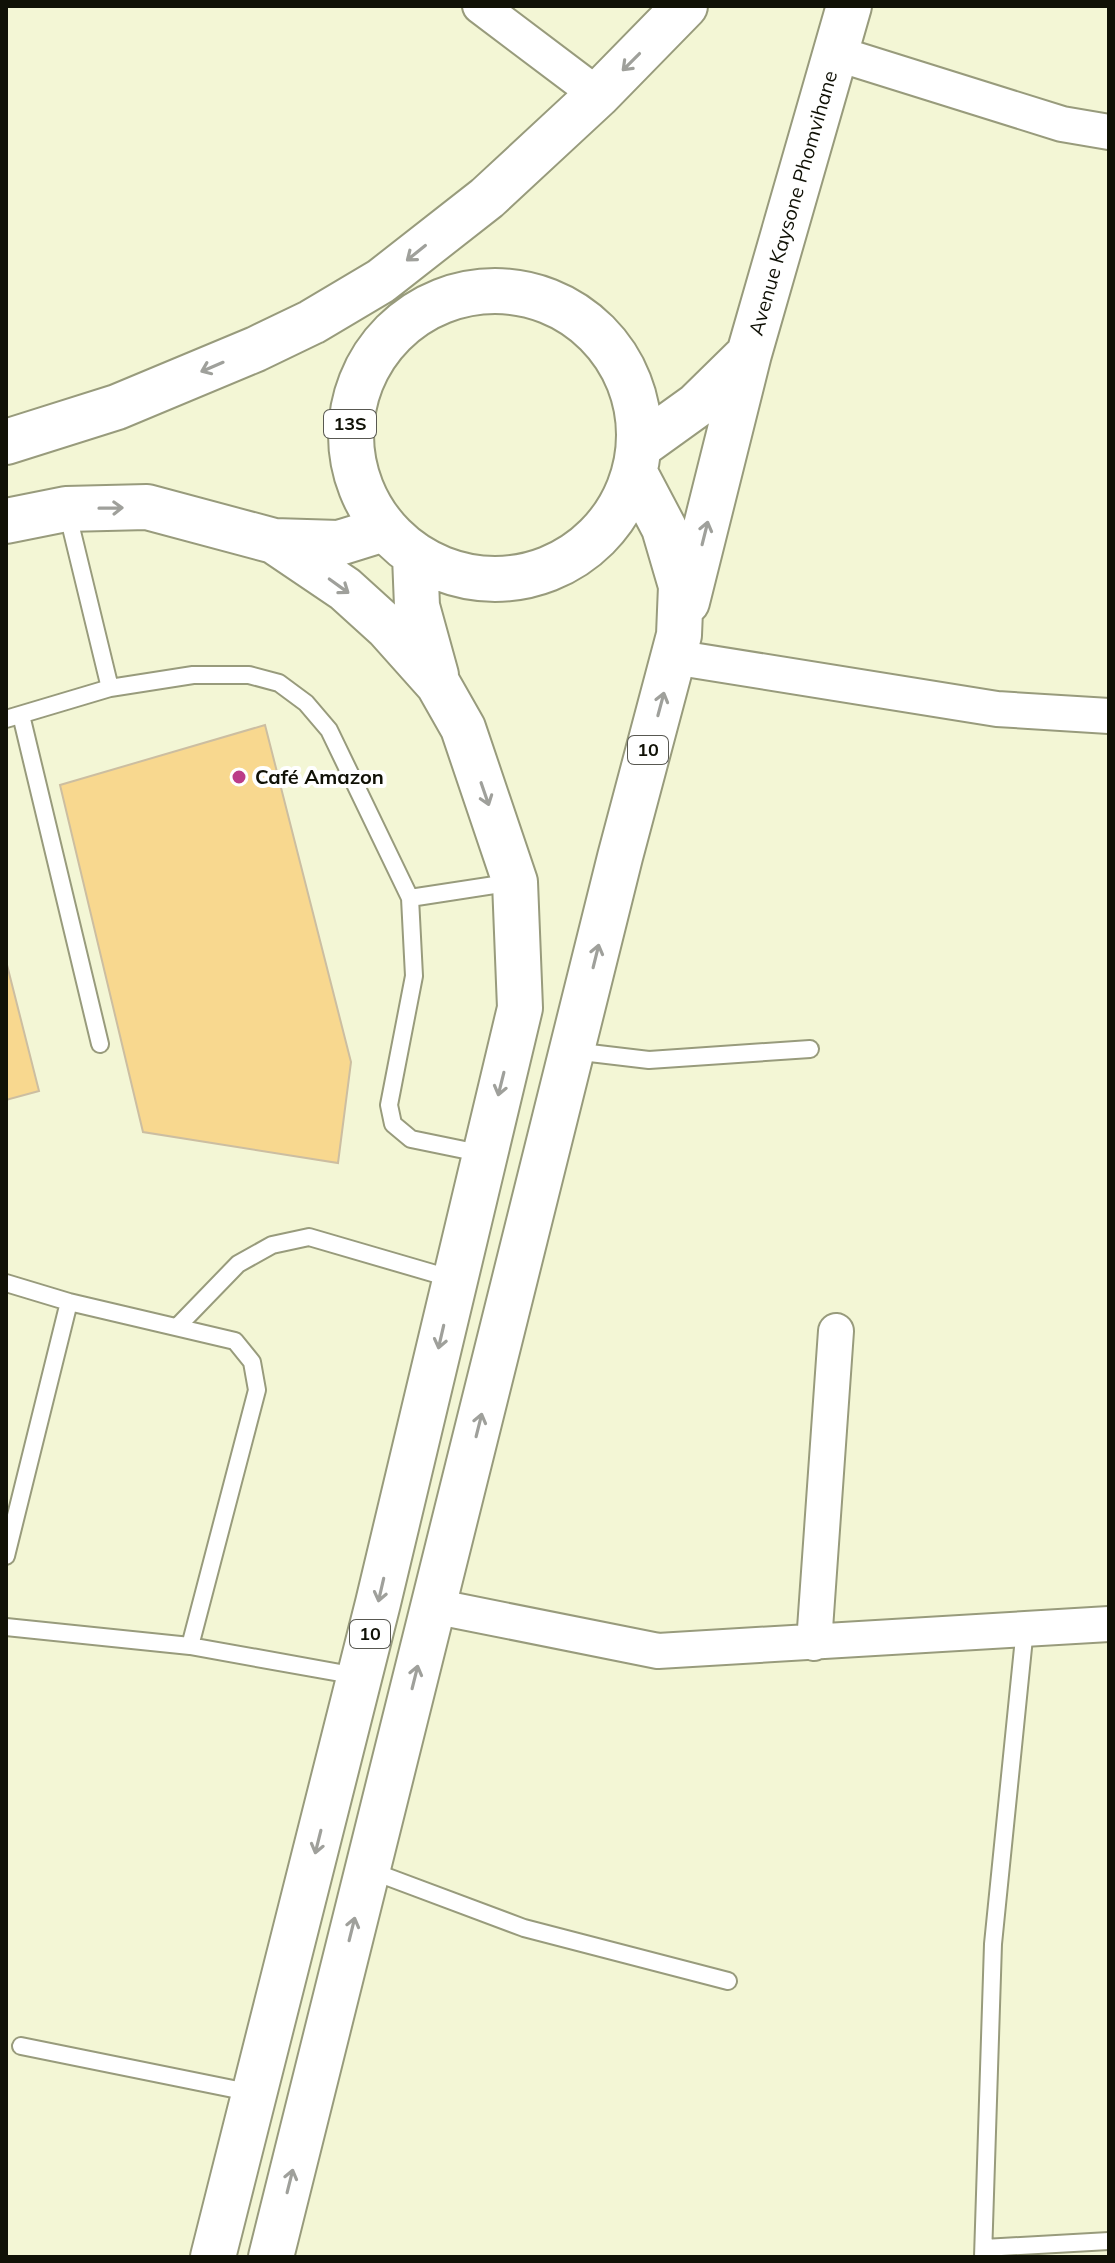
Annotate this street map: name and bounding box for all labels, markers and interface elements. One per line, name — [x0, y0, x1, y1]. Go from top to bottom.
one-way arrow — [622, 52, 641, 71]
street label: Avenue Kaysone Phomvihane — [743, 68, 842, 338]
one-way arrow — [406, 244, 427, 262]
one-way arrow — [200, 361, 225, 376]
road number: 13S — [324, 410, 376, 438]
one-way arrow — [97, 500, 124, 516]
one-way arrow — [698, 520, 713, 546]
one-way arrow — [327, 577, 349, 594]
one-way arrow — [654, 692, 669, 718]
road number: 10 — [628, 736, 668, 764]
place label: Café Amazon — [255, 764, 384, 789]
marker: Café Amazon — [230, 768, 248, 786]
one-way arrow — [479, 781, 494, 806]
one-way arrow — [589, 944, 604, 969]
one-way arrow — [493, 1071, 508, 1096]
one-way arrow — [433, 1324, 448, 1349]
one-way arrow — [472, 1412, 487, 1438]
one-way arrow — [373, 1577, 388, 1602]
road number: 10 — [350, 1620, 390, 1648]
one-way arrow — [409, 1664, 424, 1690]
one-way arrow — [309, 1829, 324, 1854]
one-way arrow — [346, 1917, 361, 1942]
one-way arrow — [283, 2169, 298, 2195]

